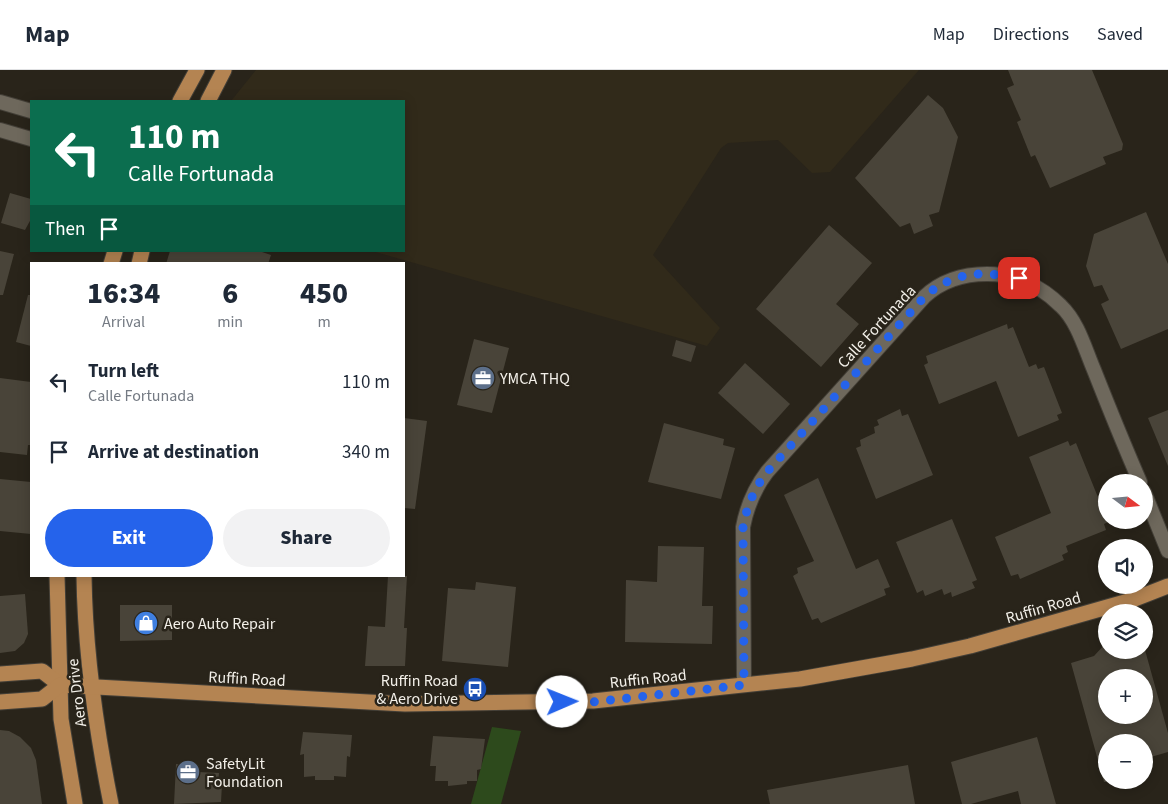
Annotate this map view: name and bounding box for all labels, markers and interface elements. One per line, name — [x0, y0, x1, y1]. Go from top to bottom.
text: Map — [25, 17, 70, 52]
text: Map — [933, 22, 965, 47]
text: Directions — [993, 22, 1069, 47]
text: Saved — [1097, 22, 1143, 47]
text: 110 m — [128, 112, 220, 162]
icon: left — [45, 120, 110, 185]
text: Calle Fortunada — [128, 158, 274, 190]
icon: arrive — [95, 215, 123, 243]
text: Then — [45, 216, 85, 243]
pin — [998, 257, 1040, 299]
icon: arrive — [1005, 264, 1033, 292]
text: 16:34 — [87, 272, 160, 315]
text: 6 — [222, 272, 238, 315]
text: 450 — [300, 272, 348, 315]
street label: Calle Fortunada — [832, 280, 921, 373]
text: Arrival — [102, 311, 145, 333]
text: min — [217, 311, 243, 333]
text: m — [317, 311, 331, 333]
text: Turn left — [88, 358, 159, 385]
office icon: YMCA THQ — [470, 365, 496, 391]
icon: left — [45, 368, 73, 396]
place label: YMCA THQ — [499, 368, 570, 390]
text: 110 m — [342, 369, 390, 396]
text: Calle Fortunada — [88, 385, 194, 407]
icon: arrive — [45, 438, 73, 466]
text: Arrive at destination — [88, 439, 259, 466]
text: 340 m — [342, 439, 390, 466]
north arrow — [1098, 474, 1152, 529]
map controls — [1098, 474, 1153, 789]
button: Exit — [45, 509, 213, 567]
button: Share — [223, 509, 390, 567]
button: sound — [1098, 539, 1153, 594]
street label: Ruffin Road — [1003, 587, 1083, 629]
button: layers — [1098, 604, 1153, 659]
shop icon: Aero Auto Repair — [133, 610, 159, 636]
place label: Aero Auto Repair — [164, 613, 276, 635]
street label: Aero Drive — [62, 657, 92, 728]
street label: Ruffin Road — [609, 664, 688, 694]
street label: Ruffin Road — [208, 666, 286, 692]
button: + — [1098, 669, 1153, 724]
place label: Ruffin Road & Aero Drive — [376, 670, 458, 710]
position arrow — [535, 675, 587, 727]
bus stop icon: Ruffin Road & Aero Drive — [462, 676, 488, 702]
button: − — [1098, 734, 1153, 789]
place label: SafetyLit Foundation — [206, 753, 283, 793]
office icon: SafetyLit Foundation — [175, 759, 201, 785]

